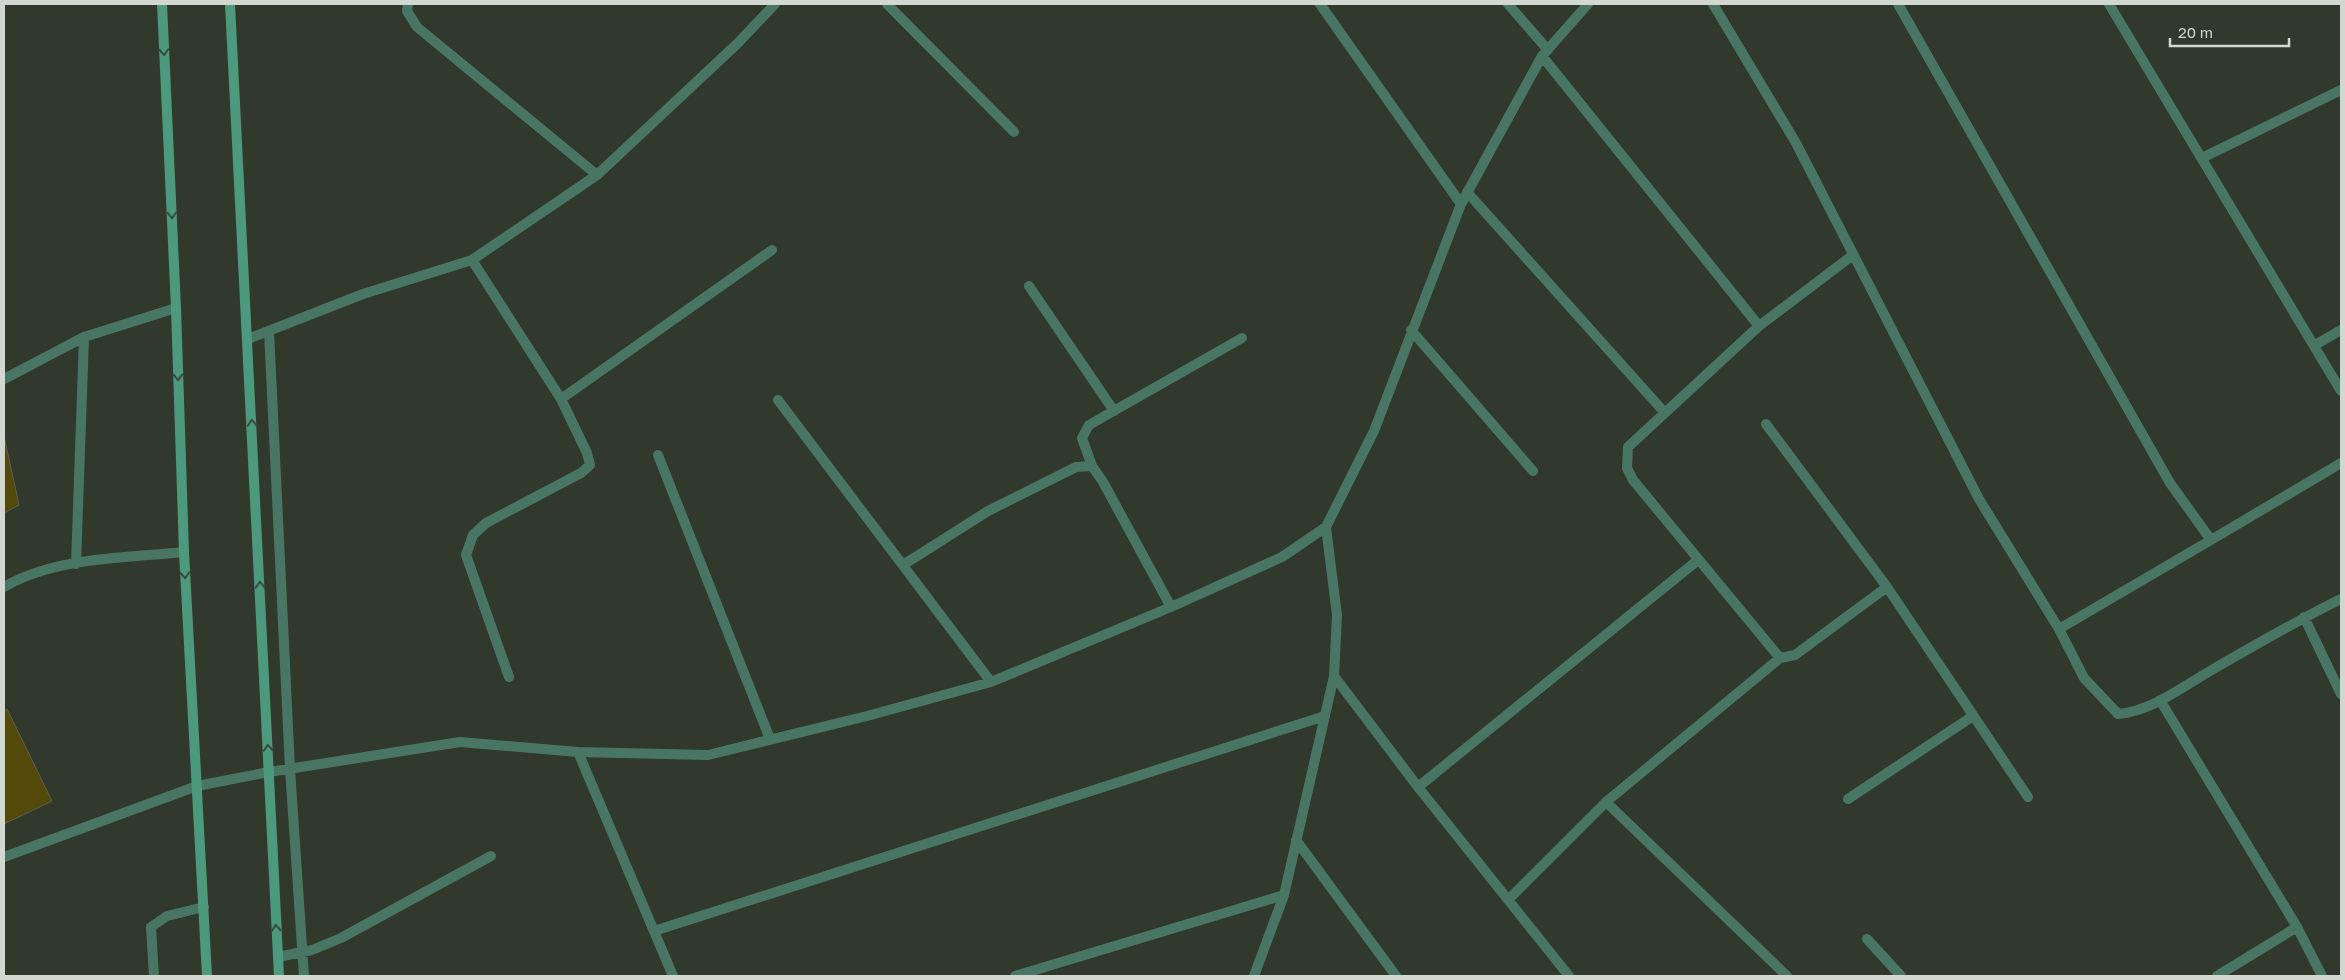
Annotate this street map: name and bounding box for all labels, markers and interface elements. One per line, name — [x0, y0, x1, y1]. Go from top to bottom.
scale bar — [2170, 15, 2289, 47]
text: 20 m — [2178, 23, 2213, 41]
one-way arrow — [159, 49, 170, 57]
one-way arrow — [166, 211, 177, 219]
one-way arrow — [173, 373, 184, 381]
one-way arrow — [247, 419, 257, 426]
one-way arrow — [180, 571, 191, 579]
one-way arrow — [255, 581, 266, 589]
one-way arrow — [263, 743, 274, 751]
one-way arrow — [271, 923, 282, 931]

